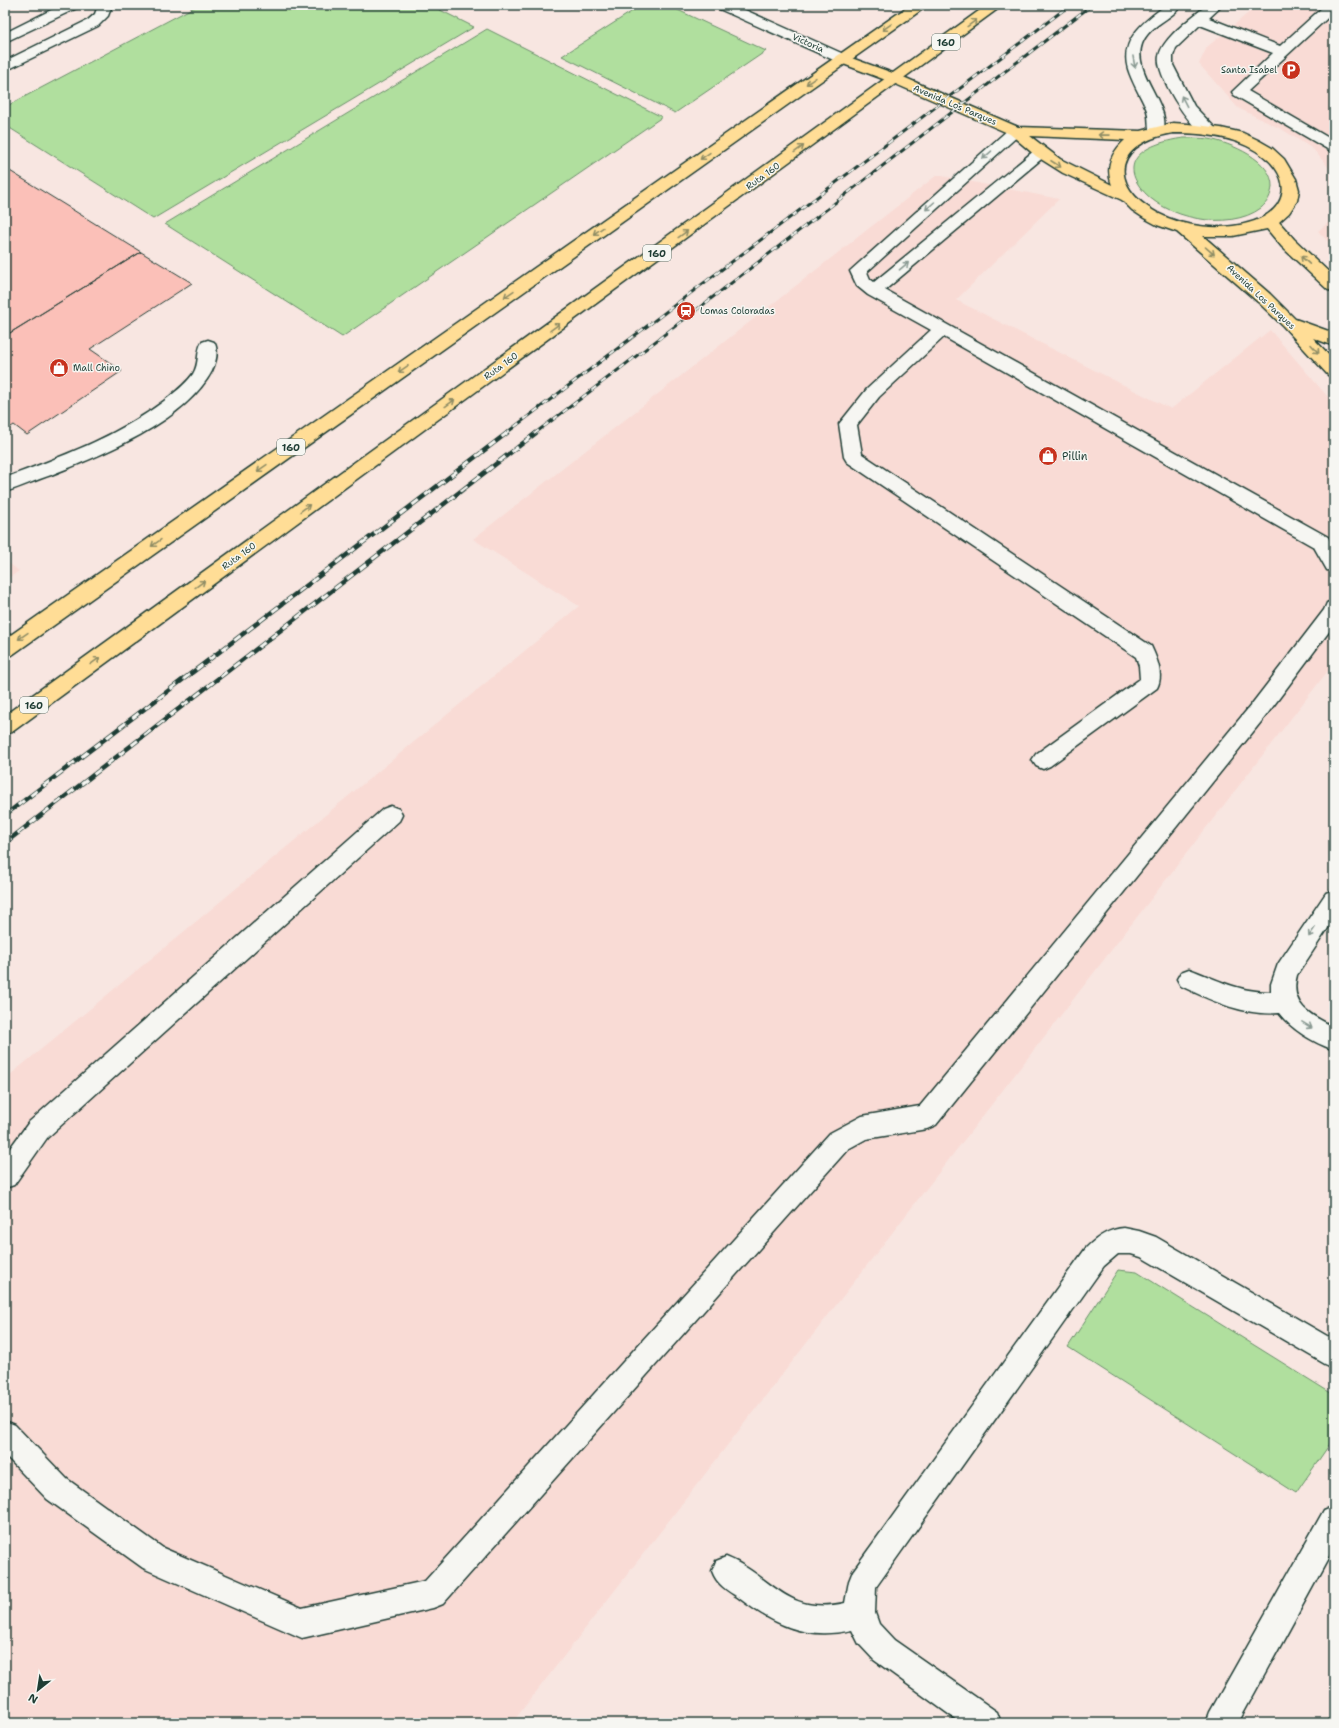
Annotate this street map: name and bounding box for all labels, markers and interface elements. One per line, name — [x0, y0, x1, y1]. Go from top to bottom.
one-way arrow — [966, 18, 977, 27]
one-way arrow — [882, 23, 893, 31]
street label: Victoria — [790, 31, 826, 56]
road number: 160 — [932, 34, 960, 50]
one-way arrow — [1130, 55, 1138, 68]
parking icon: Santa Isabel — [1280, 59, 1302, 81]
place label: Santa Isabel — [1221, 64, 1277, 76]
one-way arrow — [806, 77, 817, 85]
street label: Avenida Los Parques — [911, 82, 999, 128]
one-way arrow — [1179, 95, 1187, 107]
one-way arrow — [1098, 131, 1111, 139]
one-way arrow — [793, 145, 804, 153]
one-way arrow — [982, 151, 992, 160]
one-way arrow — [699, 152, 710, 160]
street label: Ruta 160 — [744, 160, 782, 192]
one-way arrow — [1050, 160, 1061, 168]
one-way arrow — [925, 201, 935, 211]
one-way arrow — [593, 227, 604, 235]
one-way arrow — [677, 230, 688, 238]
road number: 160 — [643, 245, 671, 261]
one-way arrow — [1204, 246, 1215, 255]
one-way arrow — [1300, 255, 1311, 264]
one-way arrow — [899, 262, 909, 271]
street label: Avenida Los Parques — [1224, 262, 1298, 332]
one-way arrow — [504, 290, 515, 298]
station icon: Lomas Coloradas — [675, 300, 697, 322]
place label: Lomas Coloradas — [700, 305, 775, 317]
one-way arrow — [549, 323, 560, 331]
one-way arrow — [1310, 344, 1319, 355]
street label: Ruta 160 — [482, 350, 520, 382]
shop icon: Mall Chino — [48, 357, 70, 379]
place label: Mall Chino — [73, 362, 120, 374]
one-way arrow — [397, 365, 408, 373]
one-way arrow — [444, 399, 455, 407]
road number: 160 — [277, 439, 305, 455]
shop icon: Pillin — [1037, 445, 1059, 467]
place label: Pillin — [1062, 449, 1088, 464]
one-way arrow — [257, 464, 268, 472]
one-way arrow — [300, 504, 311, 512]
one-way arrow — [151, 538, 162, 547]
street label: Ruta 160 — [220, 540, 258, 572]
one-way arrow — [195, 580, 206, 588]
one-way arrow — [18, 632, 29, 640]
one-way arrow — [89, 657, 100, 665]
road number: 160 — [20, 697, 48, 713]
one-way arrow — [1308, 926, 1316, 937]
one-way arrow — [1301, 1021, 1313, 1029]
north arrow — [18, 1670, 58, 1710]
text: N — [25, 1689, 41, 1707]

